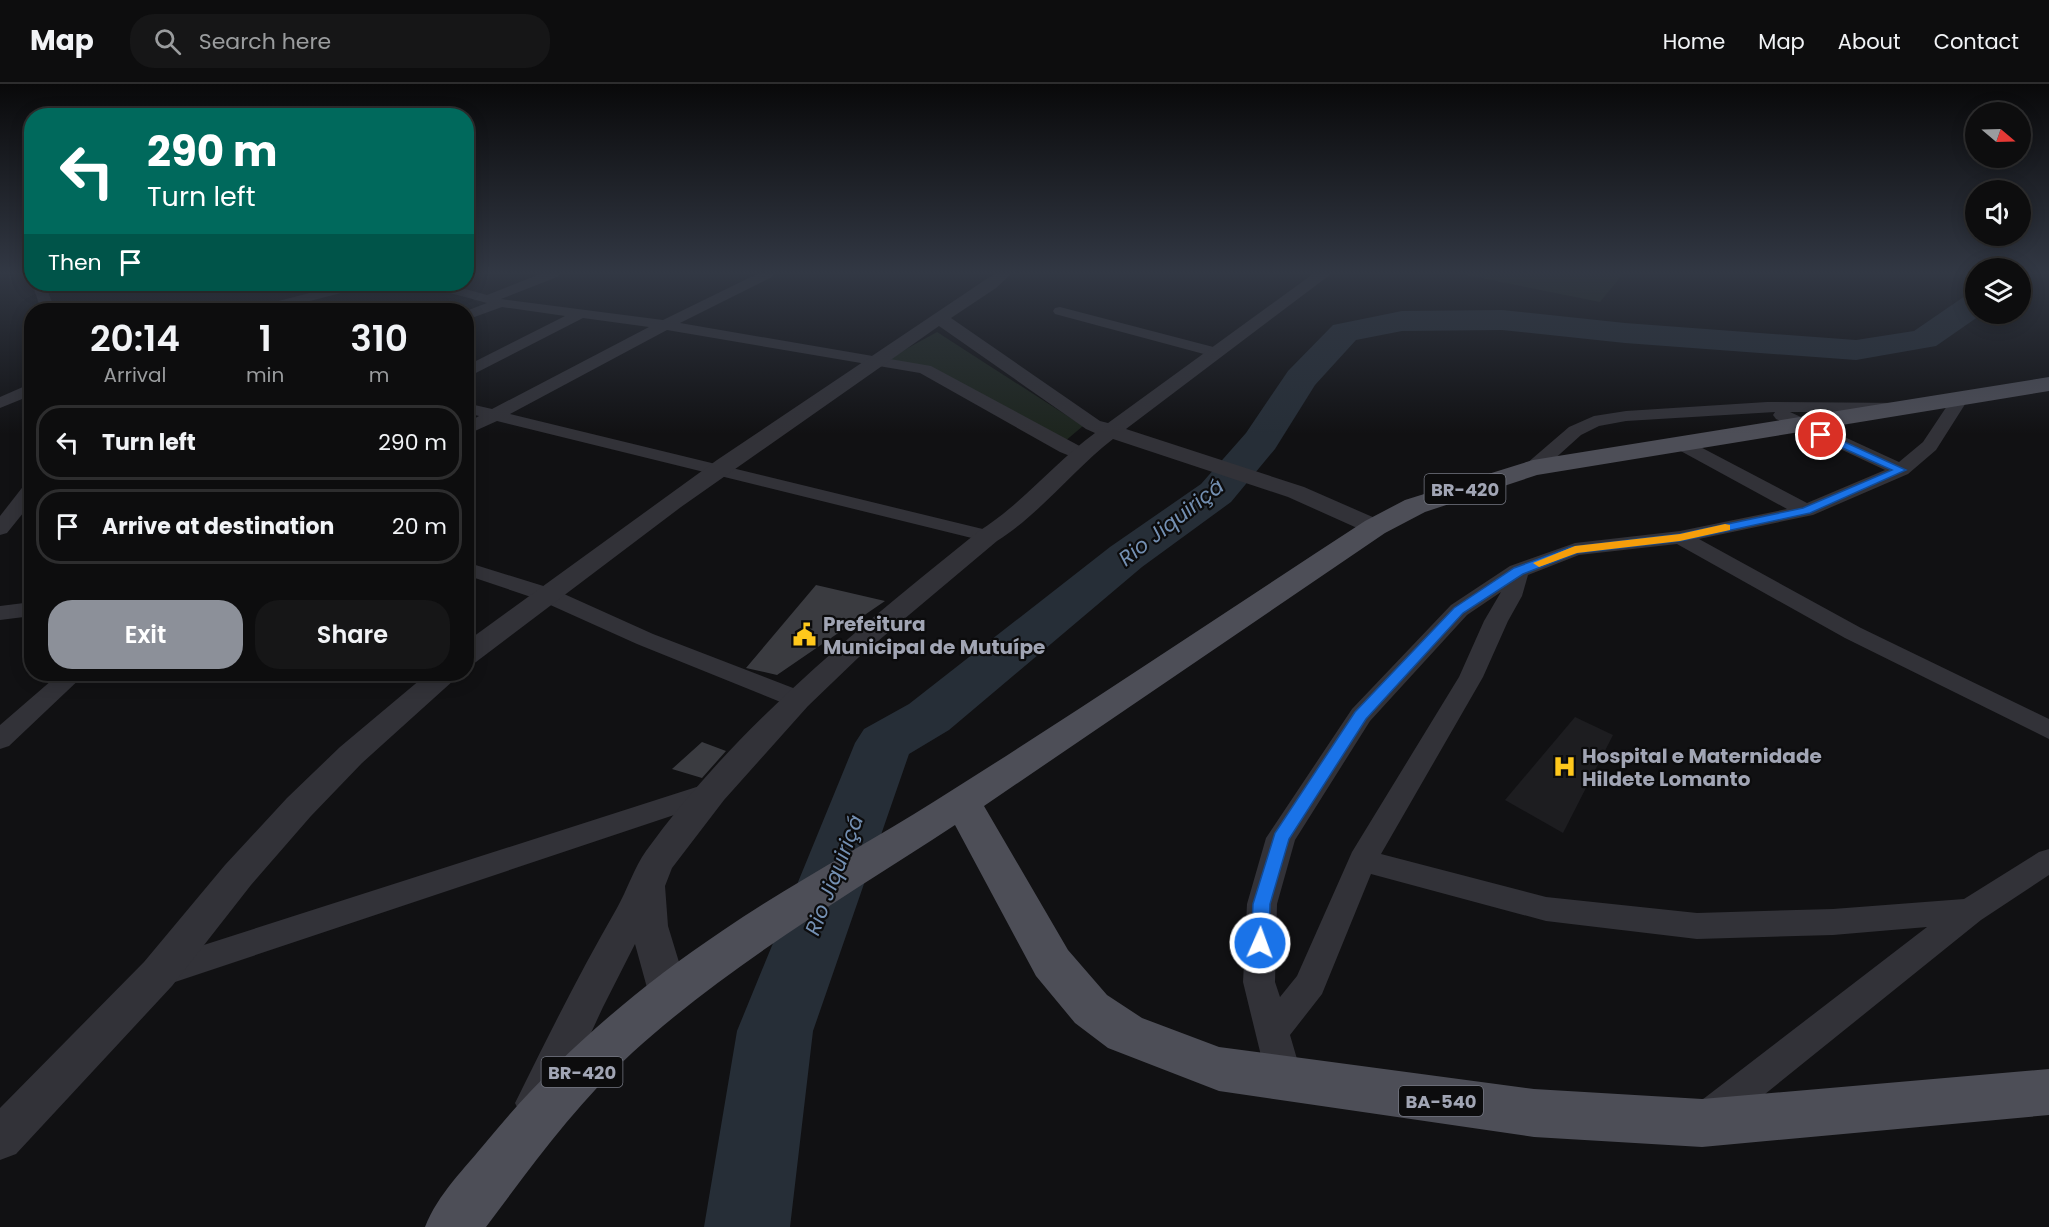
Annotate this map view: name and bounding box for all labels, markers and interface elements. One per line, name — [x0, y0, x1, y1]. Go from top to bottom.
search box — [130, 14, 550, 68]
text: Map — [30, 21, 94, 60]
icon: search — [151, 25, 184, 58]
text: Search here — [199, 26, 331, 57]
text: Home — [1663, 27, 1725, 56]
text: Map — [1758, 27, 1805, 56]
text: About — [1838, 27, 1901, 56]
text: Contact — [1934, 27, 2019, 56]
north arrow — [1965, 102, 2031, 168]
map controls — [1965, 102, 2031, 324]
text: 290 m — [147, 122, 278, 181]
icon: left — [48, 132, 126, 210]
text: Turn left — [147, 178, 256, 215]
button: sound — [1965, 180, 2031, 246]
icon: arrive — [114, 246, 147, 279]
text: Then — [48, 247, 102, 278]
button: layers — [1965, 258, 2031, 324]
text: 20:14 — [90, 313, 180, 364]
text: 1 — [259, 313, 272, 364]
text: 310 — [350, 313, 408, 364]
text: Arrival — [104, 361, 166, 389]
text: min — [246, 361, 284, 389]
text: m — [369, 361, 389, 389]
pin — [1795, 409, 1846, 460]
icon: arrive — [1804, 418, 1837, 451]
icon: left — [51, 426, 84, 459]
text: Turn left — [102, 427, 196, 458]
text: 290 m — [378, 427, 447, 458]
water label: Rio Jiquiriçá — [1112, 472, 1230, 572]
road number: BR-420 — [1424, 474, 1506, 504]
icon: arrive — [51, 510, 84, 543]
text: Arrive at destination — [102, 511, 334, 542]
text: 20 m — [392, 511, 447, 542]
button: Exit — [48, 600, 243, 669]
button: Share — [255, 600, 450, 669]
place label: Prefeitura Municipal de Mutuípe — [823, 610, 1045, 661]
public building icon: Prefeitura Municipal de Mutuípe — [792, 622, 818, 648]
place label: Hospital e Maternidade Hildete Lomanto — [1582, 742, 1822, 793]
hospital icon: Hospital e Maternidade Hildete Lomanto — [1551, 754, 1577, 780]
water label: Rio Jiquiriçá — [798, 811, 870, 939]
position arrow — [1228, 911, 1292, 975]
road number: BR-420 — [542, 1057, 622, 1087]
road number: BA-540 — [1399, 1086, 1483, 1116]

